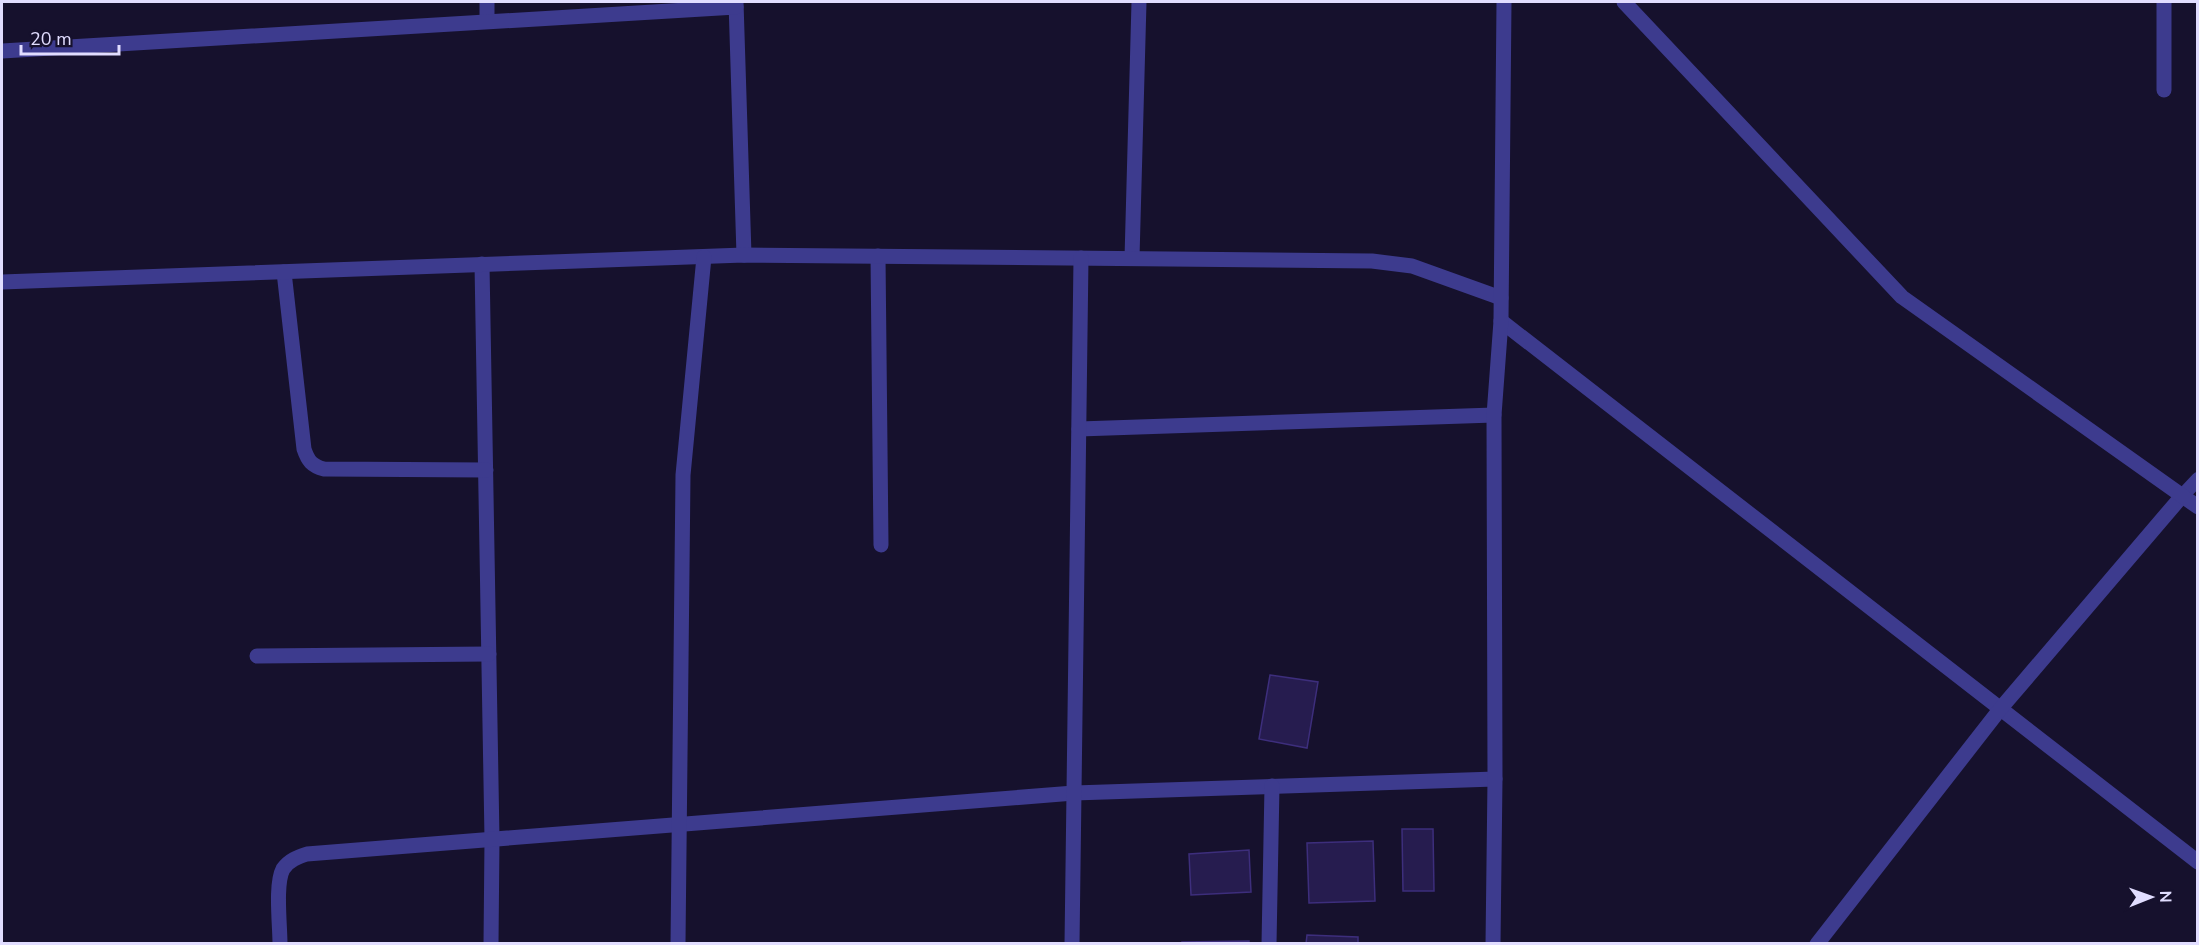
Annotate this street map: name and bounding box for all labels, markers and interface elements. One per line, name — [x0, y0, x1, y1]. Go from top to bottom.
scale bar — [21, 18, 118, 56]
text: 20 m — [30, 27, 72, 51]
north arrow — [2121, 867, 2181, 927]
text: N — [2154, 891, 2176, 903]

